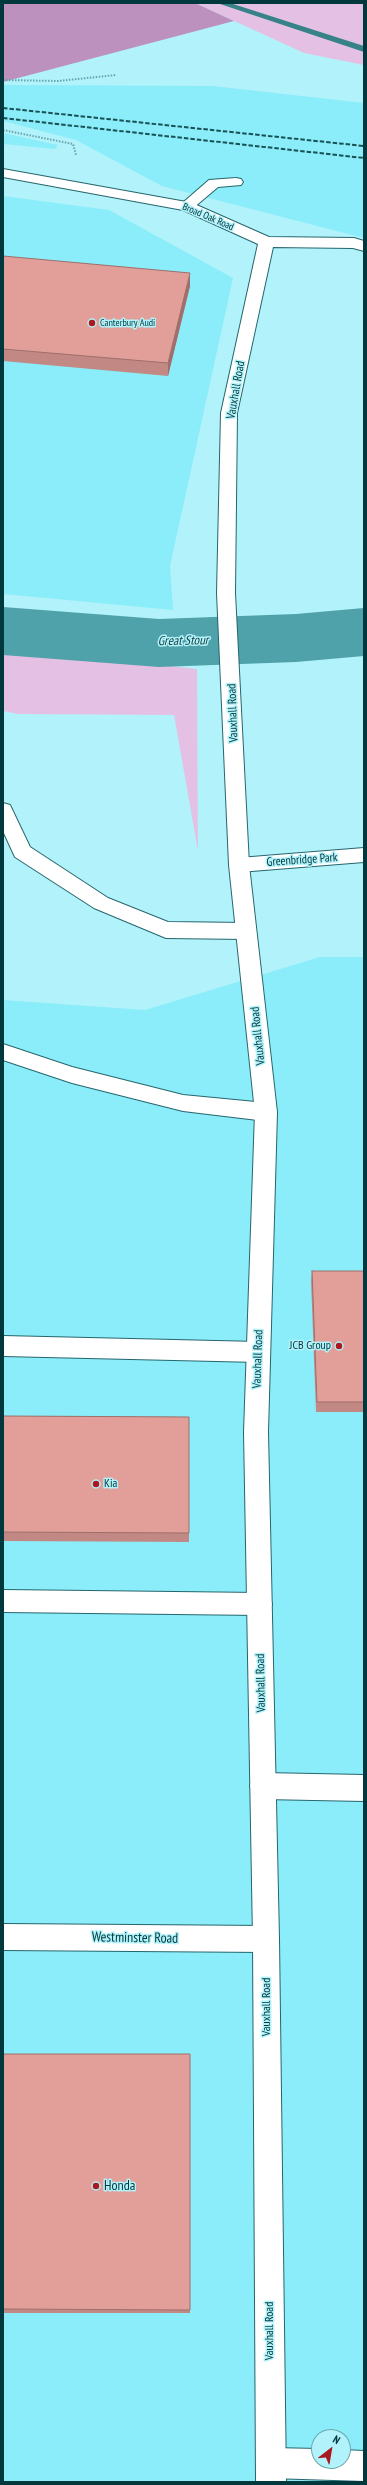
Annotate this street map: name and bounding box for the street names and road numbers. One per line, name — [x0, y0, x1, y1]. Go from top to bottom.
street label: Broad Oak Road — [180, 201, 236, 233]
street label: Vauxhall Road — [224, 360, 248, 420]
street label: Vauxhall Road — [225, 683, 241, 743]
street label: Greenbridge Park — [266, 850, 338, 870]
street label: Vauxhall Road — [248, 1006, 268, 1066]
street label: Vauxhall Road — [250, 1329, 266, 1389]
street label: Vauxhall Road — [253, 1654, 269, 1712]
street label: Westminster Road — [92, 1929, 178, 1947]
street label: Vauxhall Road — [260, 1978, 274, 2036]
street label: Vauxhall Road — [263, 2302, 277, 2360]

